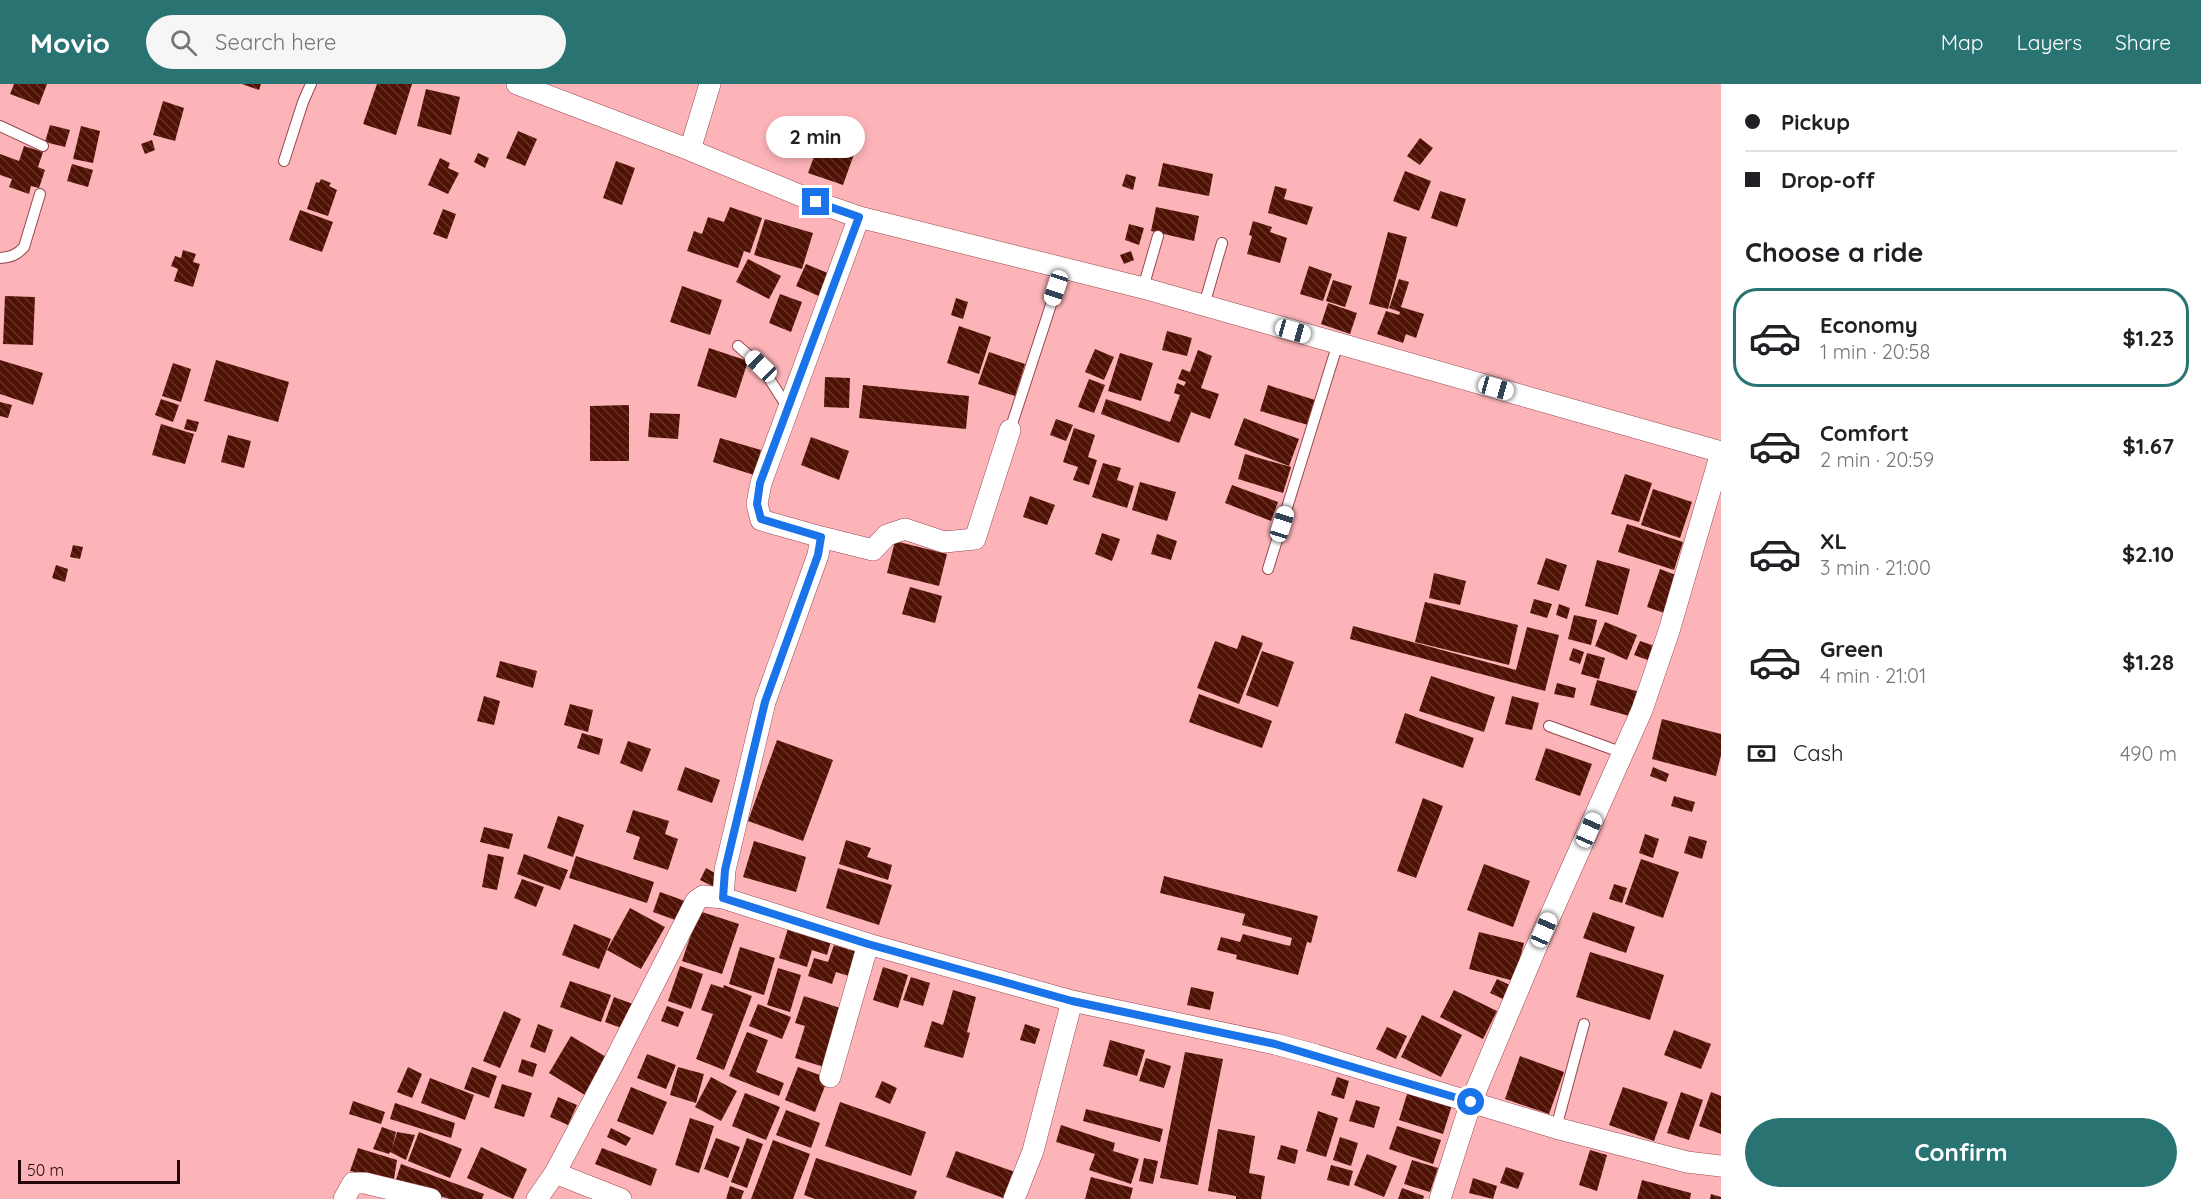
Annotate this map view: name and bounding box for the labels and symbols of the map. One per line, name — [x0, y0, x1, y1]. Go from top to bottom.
callout: 2 min — [766, 115, 866, 157]
route end — [802, 188, 829, 215]
car — [1042, 268, 1070, 308]
car — [1273, 317, 1313, 345]
car — [742, 347, 780, 385]
car — [1476, 374, 1516, 402]
car — [1268, 504, 1296, 544]
car — [1573, 810, 1605, 850]
car — [1528, 910, 1560, 950]
route start — [1457, 1088, 1484, 1115]
scale bar — [18, 1157, 180, 1184]

